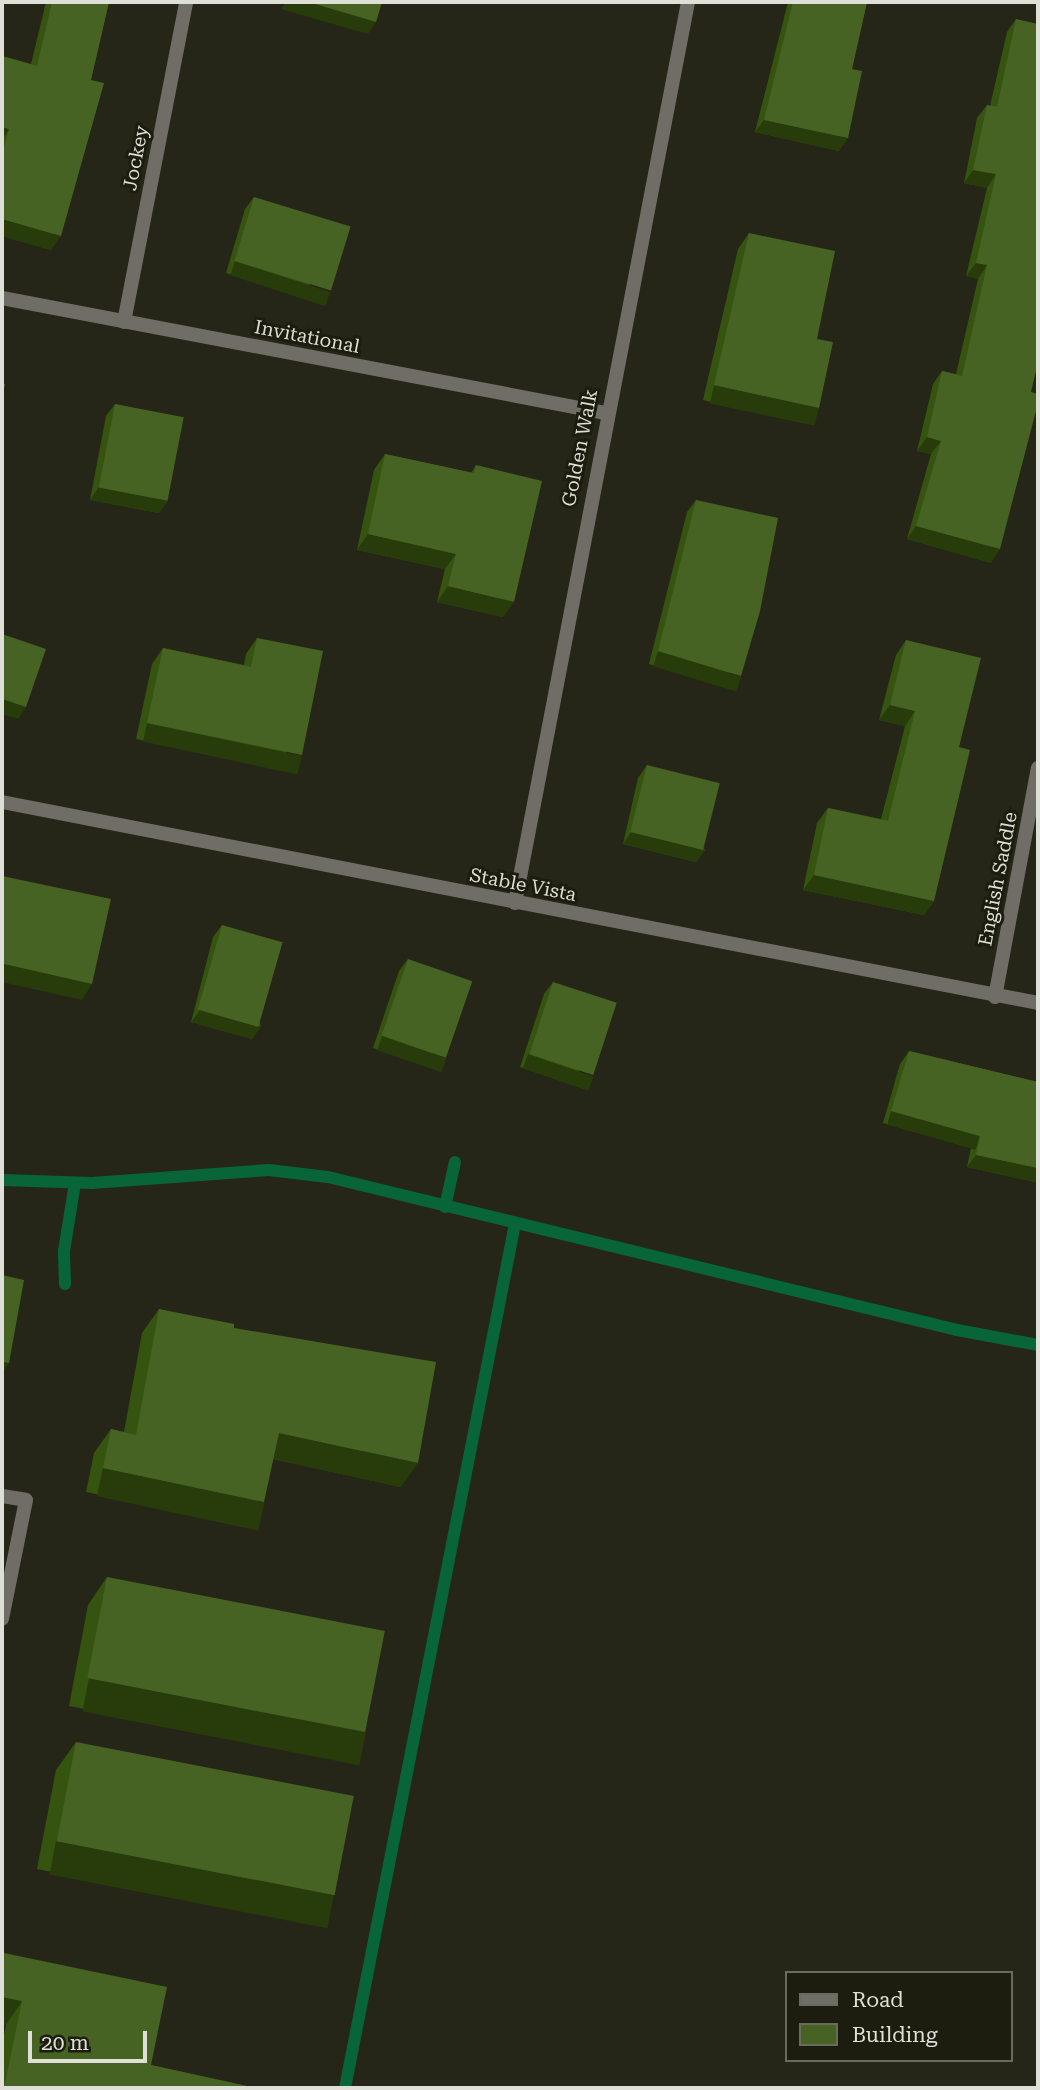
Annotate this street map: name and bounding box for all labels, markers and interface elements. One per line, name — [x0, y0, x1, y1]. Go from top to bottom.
street label: Jockey — [119, 124, 153, 192]
street label: Invitational — [253, 316, 361, 358]
street label: Golden Walk — [557, 387, 603, 509]
street label: English Saddle — [974, 810, 1022, 948]
street label: Stable Vista — [468, 863, 578, 907]
legend — [785, 1971, 1012, 2062]
text: Road — [852, 1988, 904, 2012]
scale bar — [32, 2016, 150, 2060]
text: Building — [852, 2023, 938, 2047]
text: 20 m — [41, 2031, 89, 2055]

